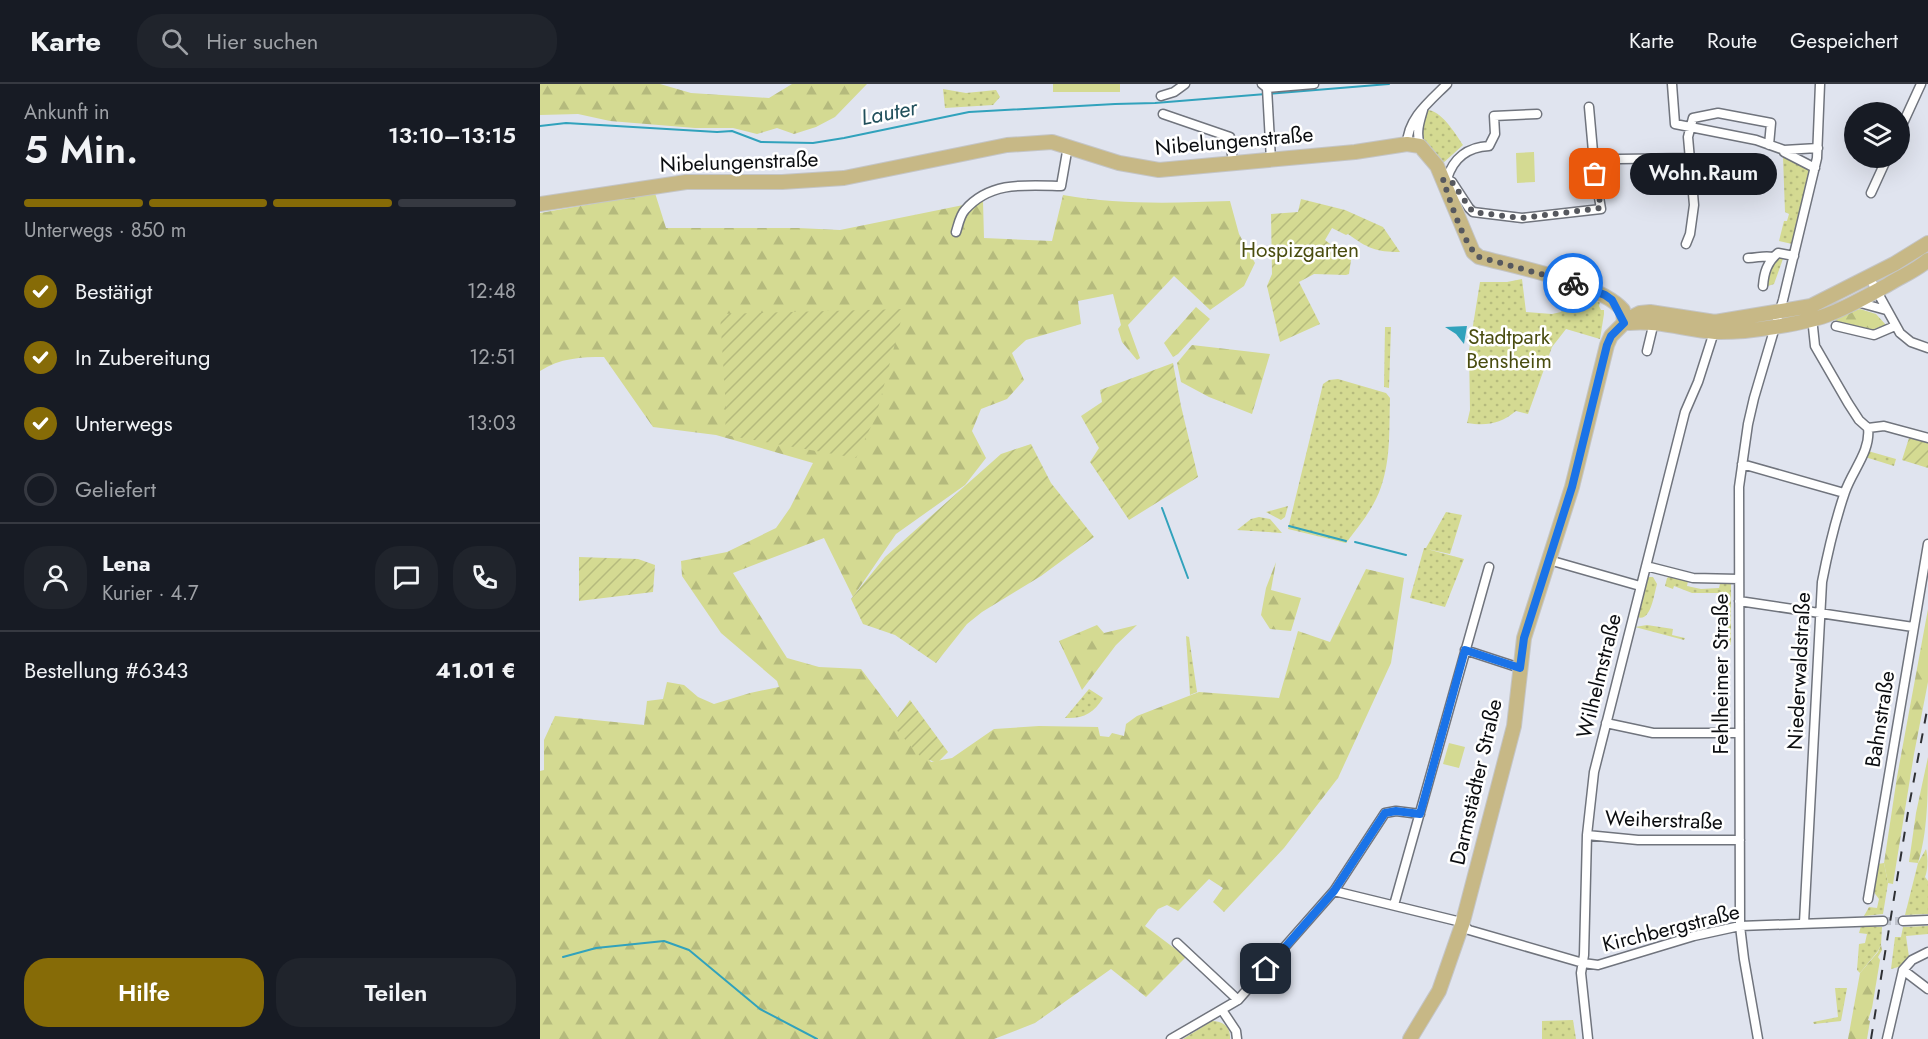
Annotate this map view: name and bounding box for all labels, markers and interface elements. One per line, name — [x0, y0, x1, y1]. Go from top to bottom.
search box — [137, 14, 557, 68]
text: Karte — [30, 21, 101, 62]
icon: search — [158, 25, 191, 58]
text: Hier suchen — [206, 25, 318, 57]
text: Karte — [1629, 26, 1674, 56]
text: Route — [1707, 26, 1757, 56]
text: Gespeichert — [1790, 26, 1898, 56]
water label: Lauter — [858, 91, 921, 133]
text: Ankunft in — [24, 98, 110, 127]
map controls — [1844, 102, 1910, 168]
button: layers — [1844, 102, 1910, 168]
text: 13:10–13:15 — [388, 119, 516, 151]
street label: Nibelungenstraße — [1154, 119, 1315, 163]
text: 5 Min. — [24, 121, 138, 178]
street label: Nibelungenstraße — [659, 144, 819, 180]
pin — [1569, 148, 1620, 199]
callout: Wohn.Raum — [1631, 153, 1778, 195]
icon: bag — [1578, 157, 1611, 190]
text: Wohn.Raum — [1649, 159, 1758, 188]
text: Unterwegs · 850 m — [24, 216, 186, 245]
park label: Hospizgarten — [1241, 235, 1359, 265]
courier — [1543, 253, 1603, 313]
icon: bike — [1557, 267, 1590, 300]
icon: check — [24, 275, 57, 308]
text: Bestätigt — [75, 275, 152, 307]
text: 12:48 — [467, 277, 516, 306]
park label: Stadtpark Bensheim — [1466, 322, 1552, 376]
icon: check — [24, 341, 57, 374]
text: In Zubereitung — [75, 341, 210, 373]
text: 12:51 — [469, 343, 516, 372]
icon: check — [24, 407, 57, 440]
text: Unterwegs — [75, 407, 173, 439]
text: 13:03 — [467, 409, 516, 438]
text: Geliefert — [75, 473, 156, 505]
button: person — [24, 546, 87, 609]
button: chat — [375, 546, 438, 609]
button: phone — [453, 546, 516, 609]
text: Lena — [102, 547, 151, 579]
text: Kurier · 4.7 — [102, 579, 199, 608]
street label: Niederwaldstraße — [1780, 591, 1818, 751]
street label: Fehlheimer Straße — [1706, 593, 1736, 755]
street label: Wilhelmstraße — [1569, 610, 1629, 742]
text: Bestellung #6343 — [24, 654, 188, 686]
text: 41.01 € — [436, 654, 516, 686]
street label: Bahnstraße — [1858, 668, 1902, 769]
street label: Darmstädter Straße — [1442, 696, 1510, 868]
street label: Weiherstraße — [1605, 803, 1724, 837]
street label: Kirchbergstraße — [1599, 896, 1743, 960]
pin — [1240, 943, 1291, 994]
icon: home — [1249, 952, 1282, 985]
button: Hilfe — [24, 958, 264, 1027]
button: Teilen — [276, 958, 516, 1027]

